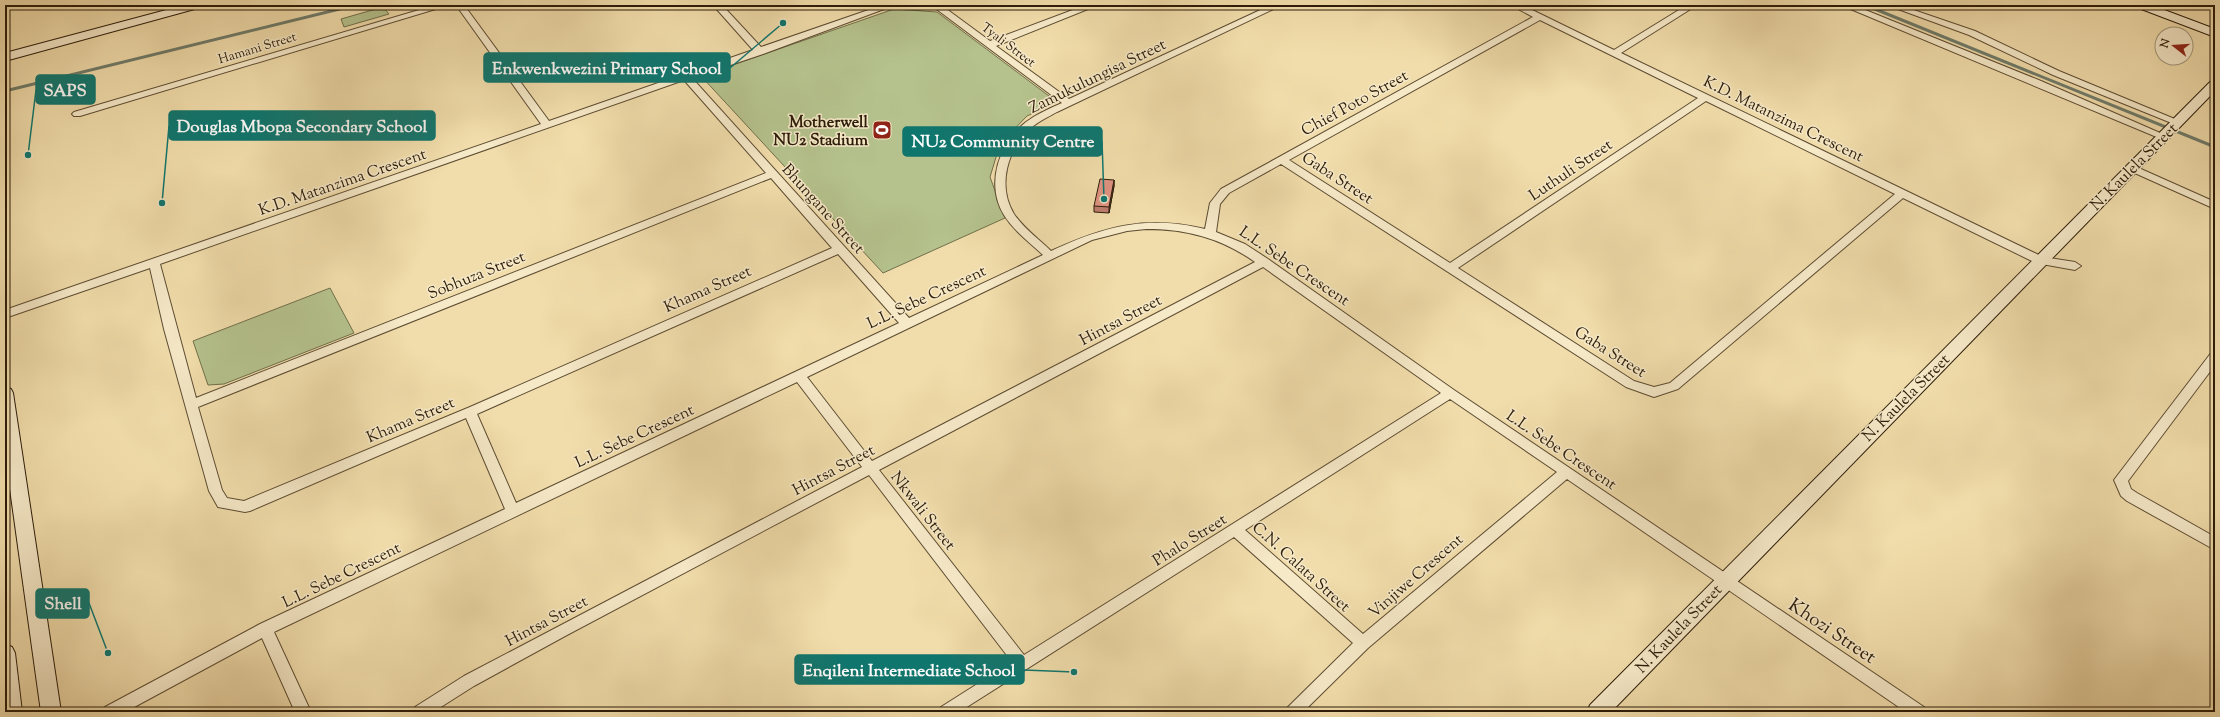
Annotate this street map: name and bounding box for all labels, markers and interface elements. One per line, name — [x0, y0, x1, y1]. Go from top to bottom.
street label: Tyali Street — [977, 19, 1039, 72]
north arrow — [2154, 26, 2194, 66]
street label: Hamani Street — [216, 28, 299, 69]
street label: Zamukulungisa Street — [1026, 34, 1171, 120]
text: N — [2156, 37, 2174, 51]
callout: Enkwenkwezini Primary School — [484, 53, 730, 82]
text: Enkwenkwezini Primary School — [492, 58, 722, 82]
street label: Chief Poto Street — [1298, 65, 1413, 143]
street label: K.D. Matanzima Crescent — [1699, 71, 1868, 169]
callout: SAPS — [36, 75, 95, 104]
text: SAPS — [43, 80, 87, 104]
callout: Douglas Mbopa Secondary School — [169, 111, 435, 140]
place label: Motherwell NU2 Stadium — [773, 112, 869, 153]
text: Douglas Mbopa Secondary School — [177, 116, 427, 140]
street label: N. Kaulela Street — [2086, 118, 2184, 217]
sports icon: Motherwell NU2 Stadium — [871, 119, 893, 141]
callout: NU2 Community Centre — [903, 127, 1102, 156]
text: NU2 Community Centre — [912, 131, 1095, 155]
street label: Luthuli Street — [1525, 134, 1618, 208]
street label: K.D. Matanzima Crescent — [256, 144, 430, 223]
street label: Gaba Street — [1296, 147, 1377, 211]
street label: Bhungane Street — [775, 159, 869, 260]
street label: L.L. Sebe Crescent — [1234, 221, 1354, 313]
street label: Sobhuza Street — [425, 246, 530, 306]
street label: L.L. Sebe Crescent — [864, 260, 991, 336]
street label: Khama Street — [661, 261, 756, 320]
street label: Hintsa Street — [1076, 290, 1167, 353]
street label: Gaba Street — [1569, 322, 1651, 385]
street label: N. Kaulela Street — [1858, 349, 1956, 448]
street label: Khama Street — [363, 392, 459, 450]
street label: L.L. Sebe Crescent — [572, 399, 699, 475]
street label: L.L. Sebe Crescent — [1501, 405, 1621, 497]
street label: Hintsa Street — [789, 440, 880, 503]
street label: Nkwali Street — [884, 467, 961, 556]
street label: Phalo Street — [1149, 509, 1232, 573]
street label: C.N. Calata Street — [1246, 517, 1355, 619]
street label: Vinjiwe Crescent — [1364, 529, 1469, 625]
street label: L.L. Sebe Crescent — [279, 537, 406, 615]
street label: N. Kaulela Street — [1631, 580, 1729, 680]
callout: Shell — [36, 589, 89, 618]
street label: Hintsa Street — [502, 591, 593, 654]
text: Shell — [44, 593, 82, 617]
street label: Khozi Street — [1782, 593, 1881, 672]
callout: Enqileni Intermediate School — [795, 655, 1024, 684]
text: Enqileni Intermediate School — [802, 660, 1016, 684]

